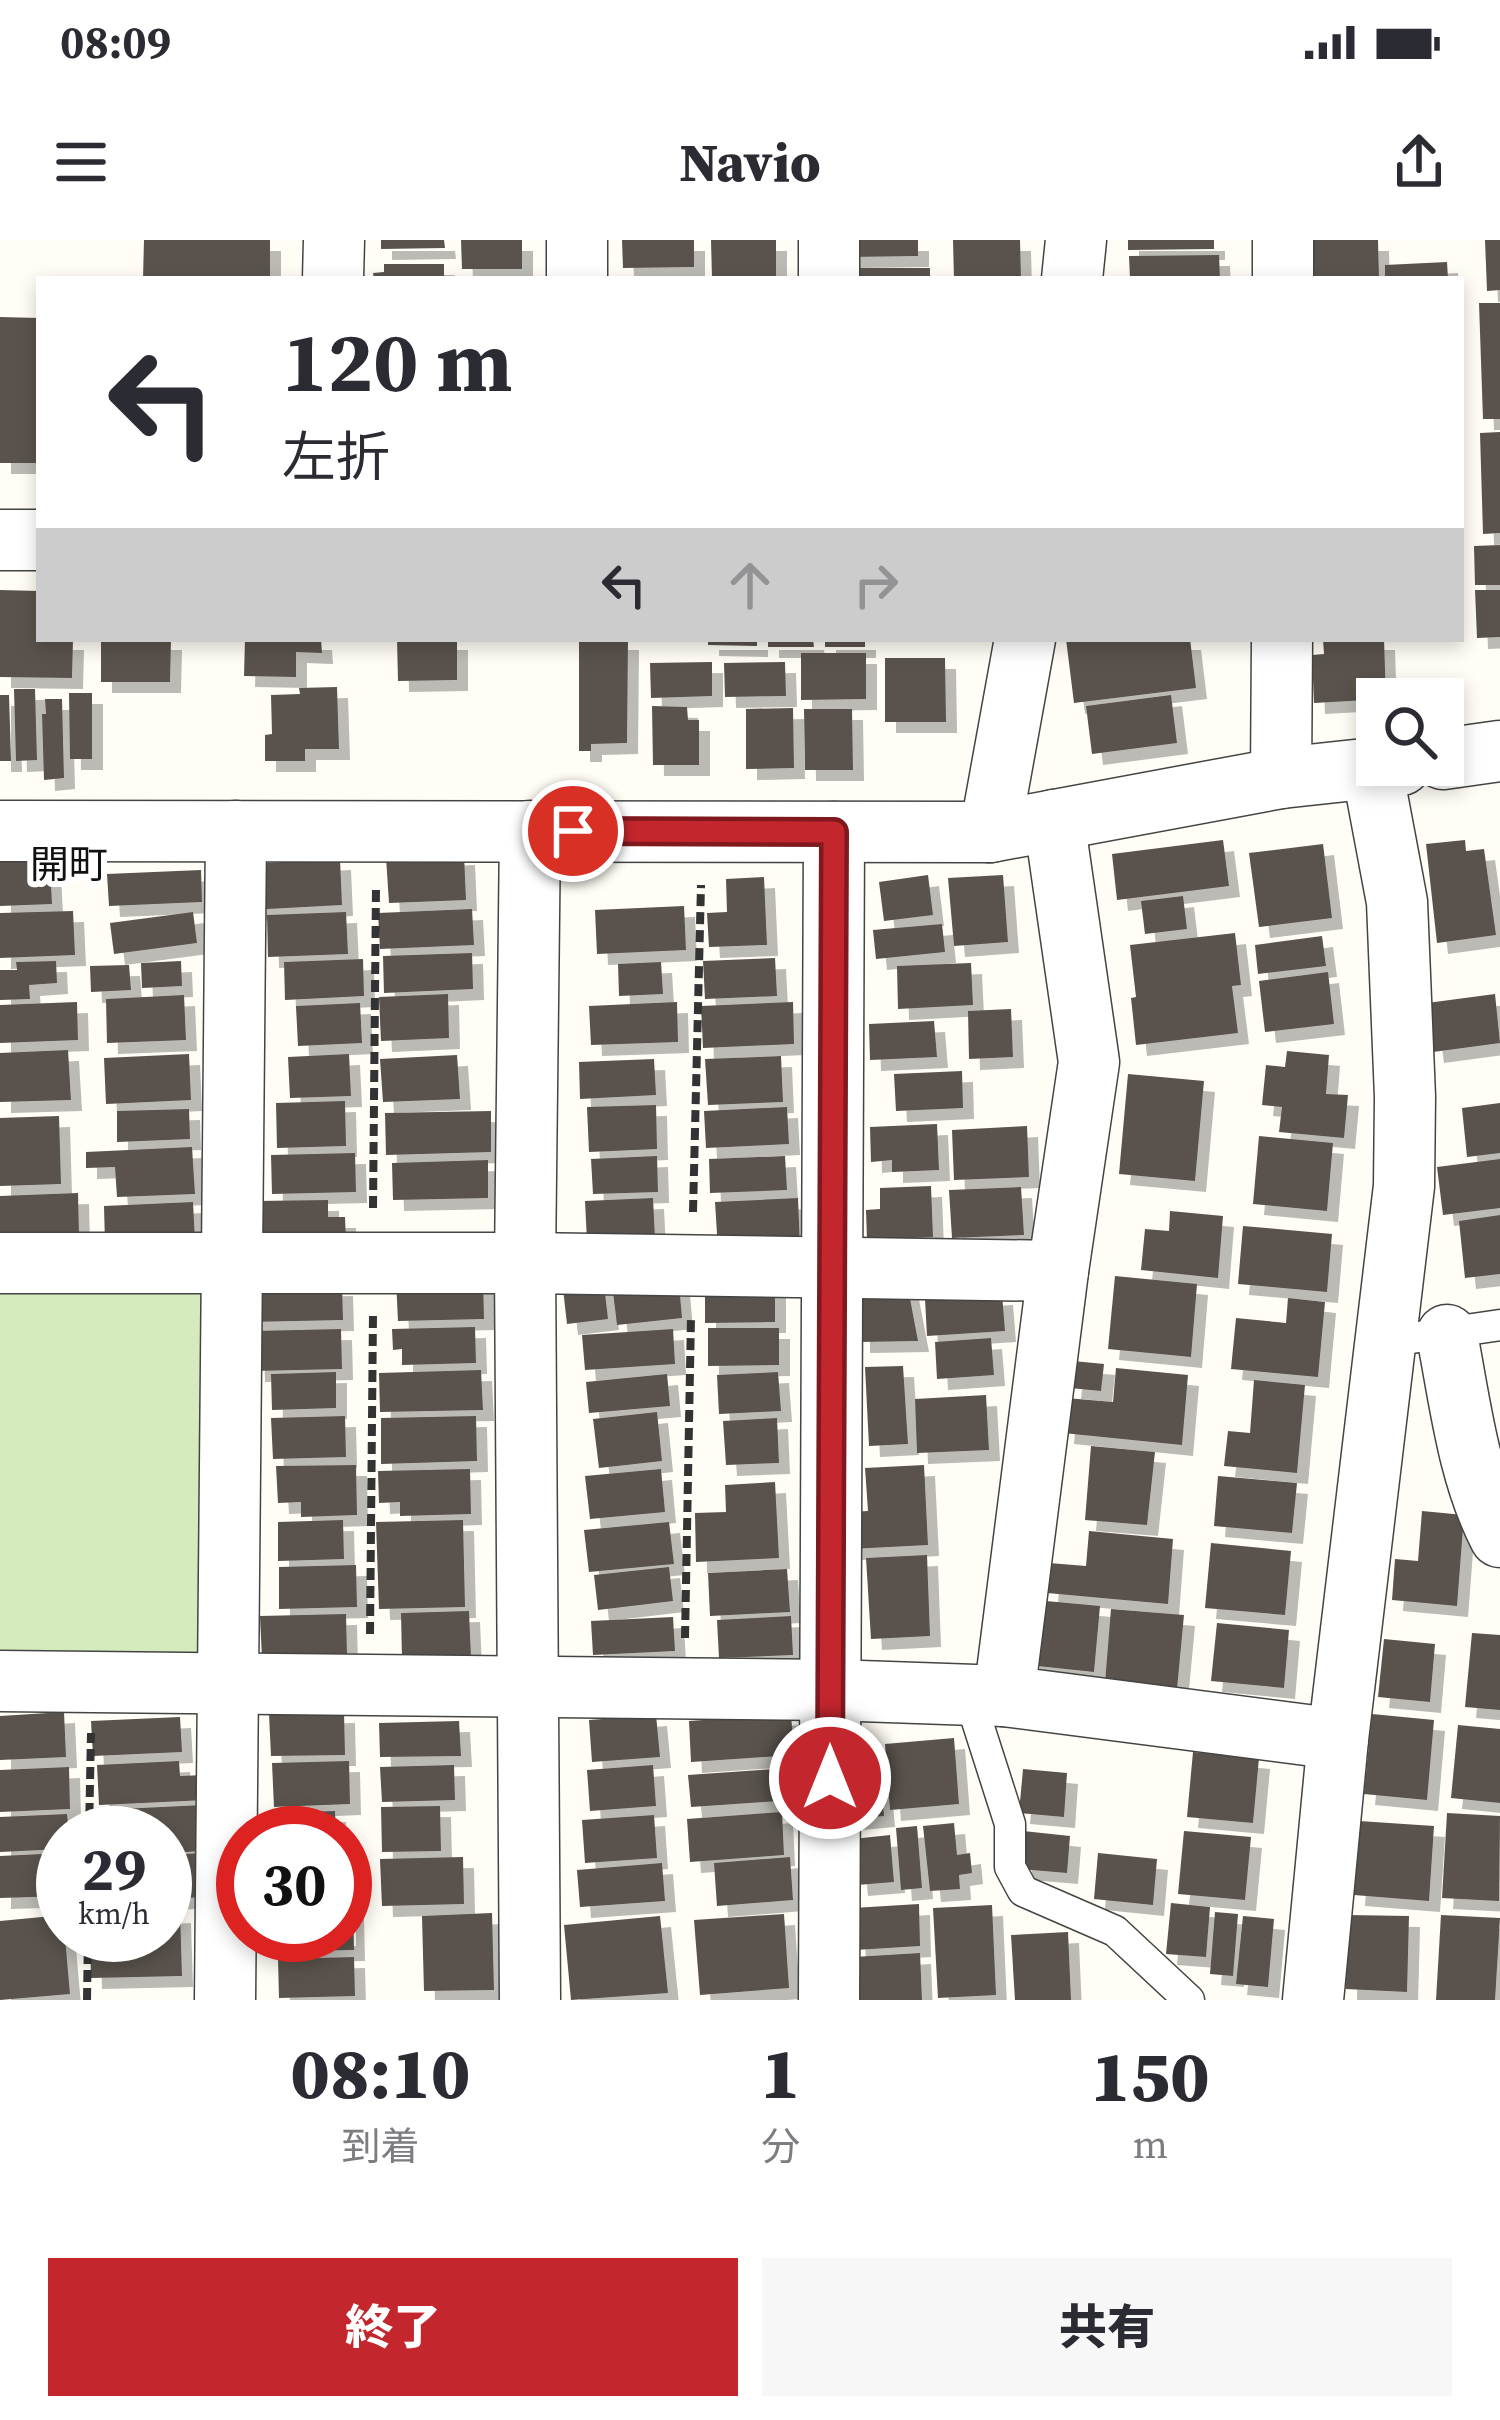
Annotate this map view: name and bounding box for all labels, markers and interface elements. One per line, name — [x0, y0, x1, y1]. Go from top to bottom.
text: 08:09 — [60, 11, 171, 73]
text: Navio — [679, 125, 821, 199]
icon: menu — [48, 129, 114, 195]
icon: share — [1386, 129, 1452, 195]
text: 120 m — [282, 304, 513, 419]
icon: left — [84, 324, 240, 480]
text: 左折 — [282, 420, 390, 494]
icon: left — [591, 552, 657, 618]
icon: ahead — [717, 552, 783, 618]
icon: right — [843, 552, 909, 618]
map controls — [1356, 678, 1464, 786]
button: search — [1356, 678, 1464, 786]
pin — [522, 780, 624, 882]
icon: arrive — [540, 798, 606, 864]
district label: 開町 — [30, 838, 108, 891]
position arrow — [767, 1715, 893, 1841]
speed limit sign: 30 — [216, 1806, 372, 1962]
text: 29 — [81, 1828, 147, 1910]
text: km/h — [78, 1893, 150, 1934]
text: 08:10 — [290, 2023, 471, 2122]
text: 1 — [761, 2023, 800, 2122]
text: 150 — [1091, 2026, 1210, 2125]
text: m — [1133, 2118, 1168, 2171]
text: 到着 — [341, 2120, 419, 2173]
text: 分 — [761, 2120, 800, 2173]
button: 終了 — [48, 2258, 738, 2396]
button: 共有 — [762, 2258, 1452, 2396]

